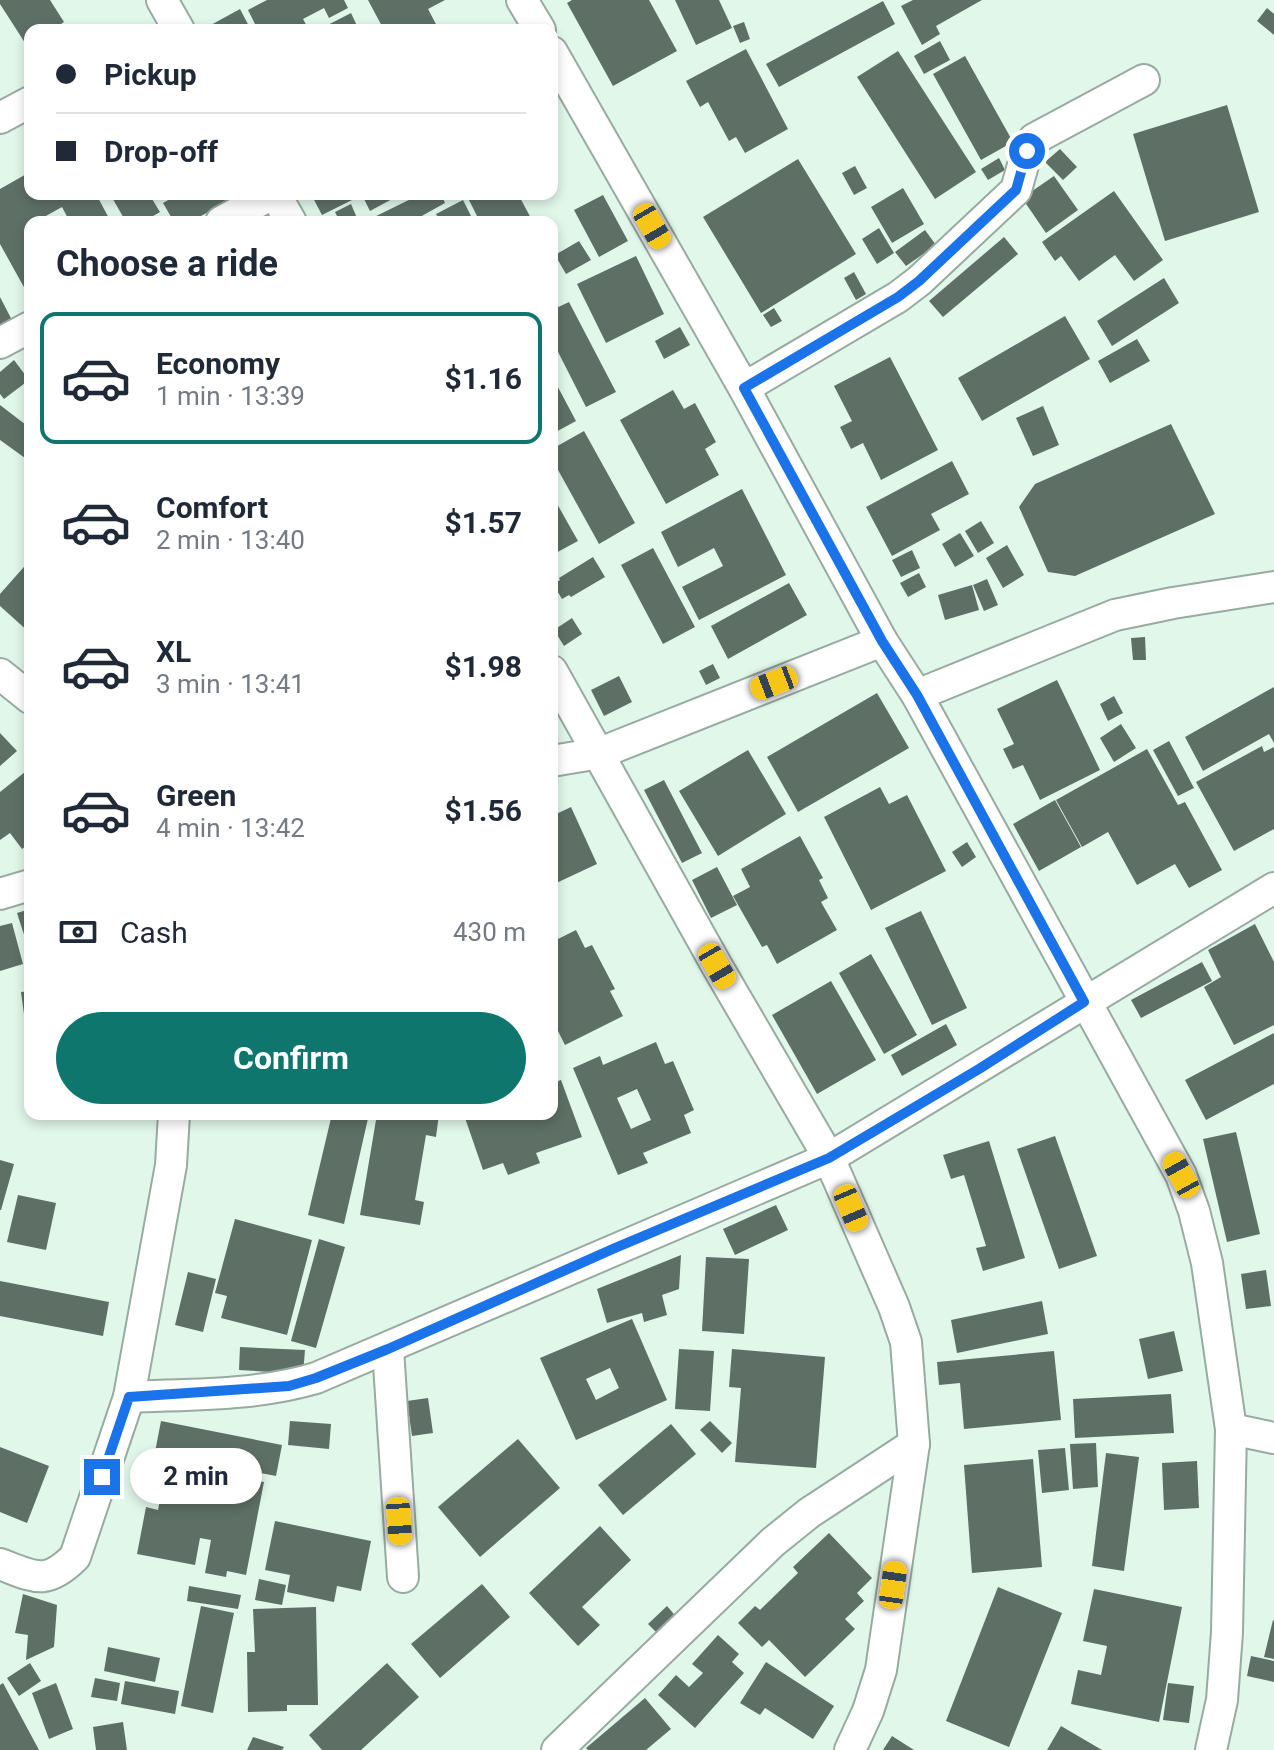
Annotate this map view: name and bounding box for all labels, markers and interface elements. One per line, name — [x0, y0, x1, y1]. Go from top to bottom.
text: Pickup — [104, 57, 197, 92]
route start — [1009, 133, 1045, 169]
text: Drop-off — [104, 134, 218, 169]
car — [630, 199, 674, 253]
text: Choose a ride — [56, 243, 278, 285]
icon: car — [60, 342, 132, 414]
text: Economy — [156, 346, 280, 381]
text: $1.16 — [444, 361, 522, 396]
text: 1 min · 13:39 — [156, 381, 305, 411]
icon: car — [60, 486, 132, 558]
text: Comfort — [156, 490, 268, 525]
text: $1.57 — [444, 505, 522, 540]
text: 2 min · 13:40 — [156, 525, 305, 555]
icon: car — [60, 630, 132, 702]
text: XL — [156, 634, 191, 669]
text: $1.98 — [444, 649, 522, 684]
car — [747, 663, 801, 703]
text: 3 min · 13:41 — [156, 669, 305, 699]
icon: car — [60, 774, 132, 846]
text: Green — [156, 778, 236, 813]
text: $1.56 — [444, 793, 522, 828]
text: 4 min · 13:42 — [156, 813, 305, 843]
icon: cash — [56, 910, 100, 954]
text: Cash — [120, 915, 188, 950]
text: 430 m — [453, 917, 526, 947]
car — [695, 939, 739, 993]
button: Confirm — [56, 1012, 526, 1104]
car — [1159, 1148, 1203, 1202]
car — [831, 1181, 871, 1235]
callout: 2 min — [130, 1449, 262, 1505]
route end — [84, 1459, 120, 1495]
text: 2 min — [163, 1461, 229, 1491]
car — [385, 1496, 413, 1546]
car — [878, 1560, 908, 1610]

